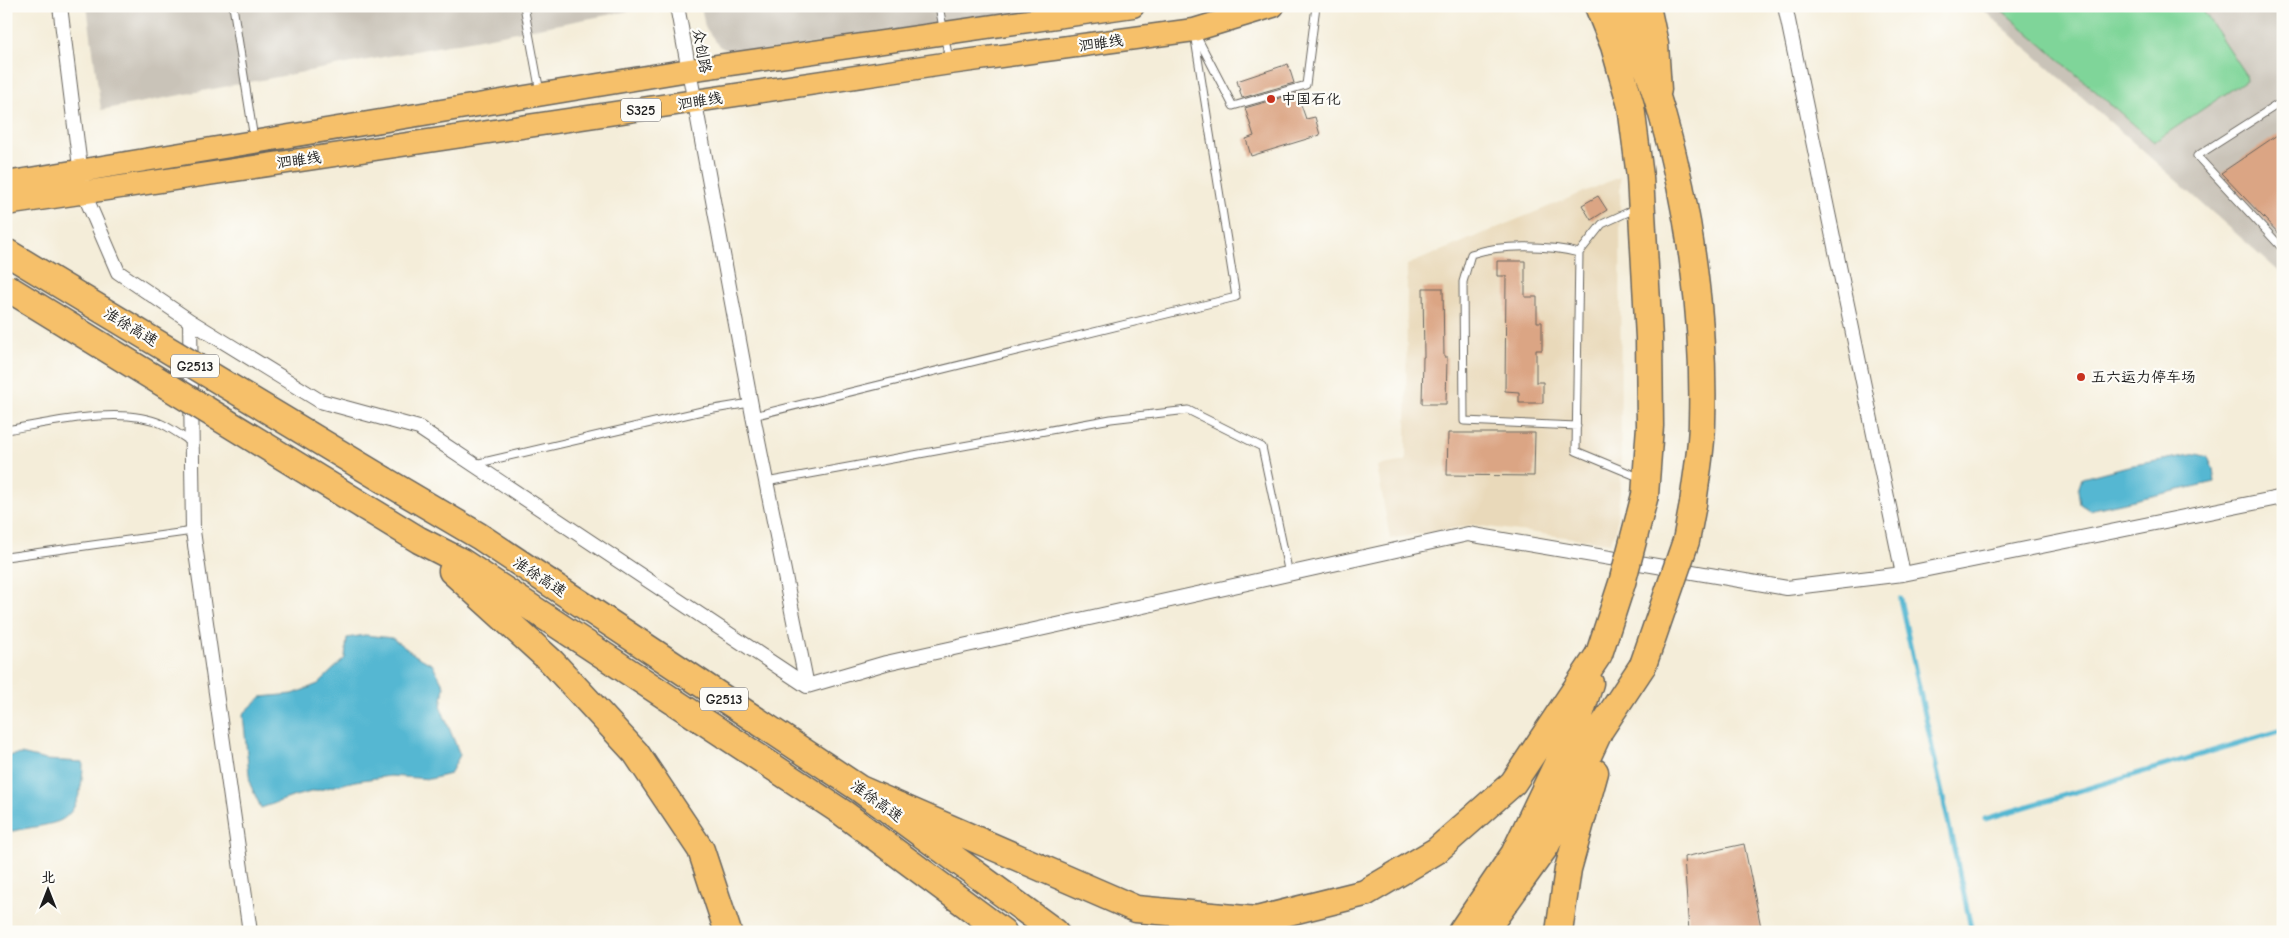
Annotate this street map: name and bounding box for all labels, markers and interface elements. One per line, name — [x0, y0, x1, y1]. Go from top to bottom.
street label: 众创路 — [689, 27, 715, 75]
street label: 泗睢线 — [1077, 31, 1125, 55]
street label: 泗睢线 — [676, 89, 724, 113]
place label: 中国石化 — [1281, 90, 1341, 108]
marker: 中国石化 — [1265, 93, 1277, 105]
road number: S325 — [621, 98, 661, 122]
street label: 泗睢线 — [275, 148, 323, 172]
street label: 淮徐高速 — [101, 304, 161, 350]
road number: G2513 — [171, 354, 219, 378]
place label: 五六运力停车场 — [2091, 368, 2196, 386]
marker: 五六运力停车场 — [2075, 371, 2087, 383]
street label: 淮徐高速 — [510, 553, 570, 601]
road number: G2513 — [700, 688, 748, 711]
street label: 淮徐高速 — [847, 776, 907, 826]
north arrow — [22, 866, 72, 916]
text: 北 — [41, 869, 55, 886]

